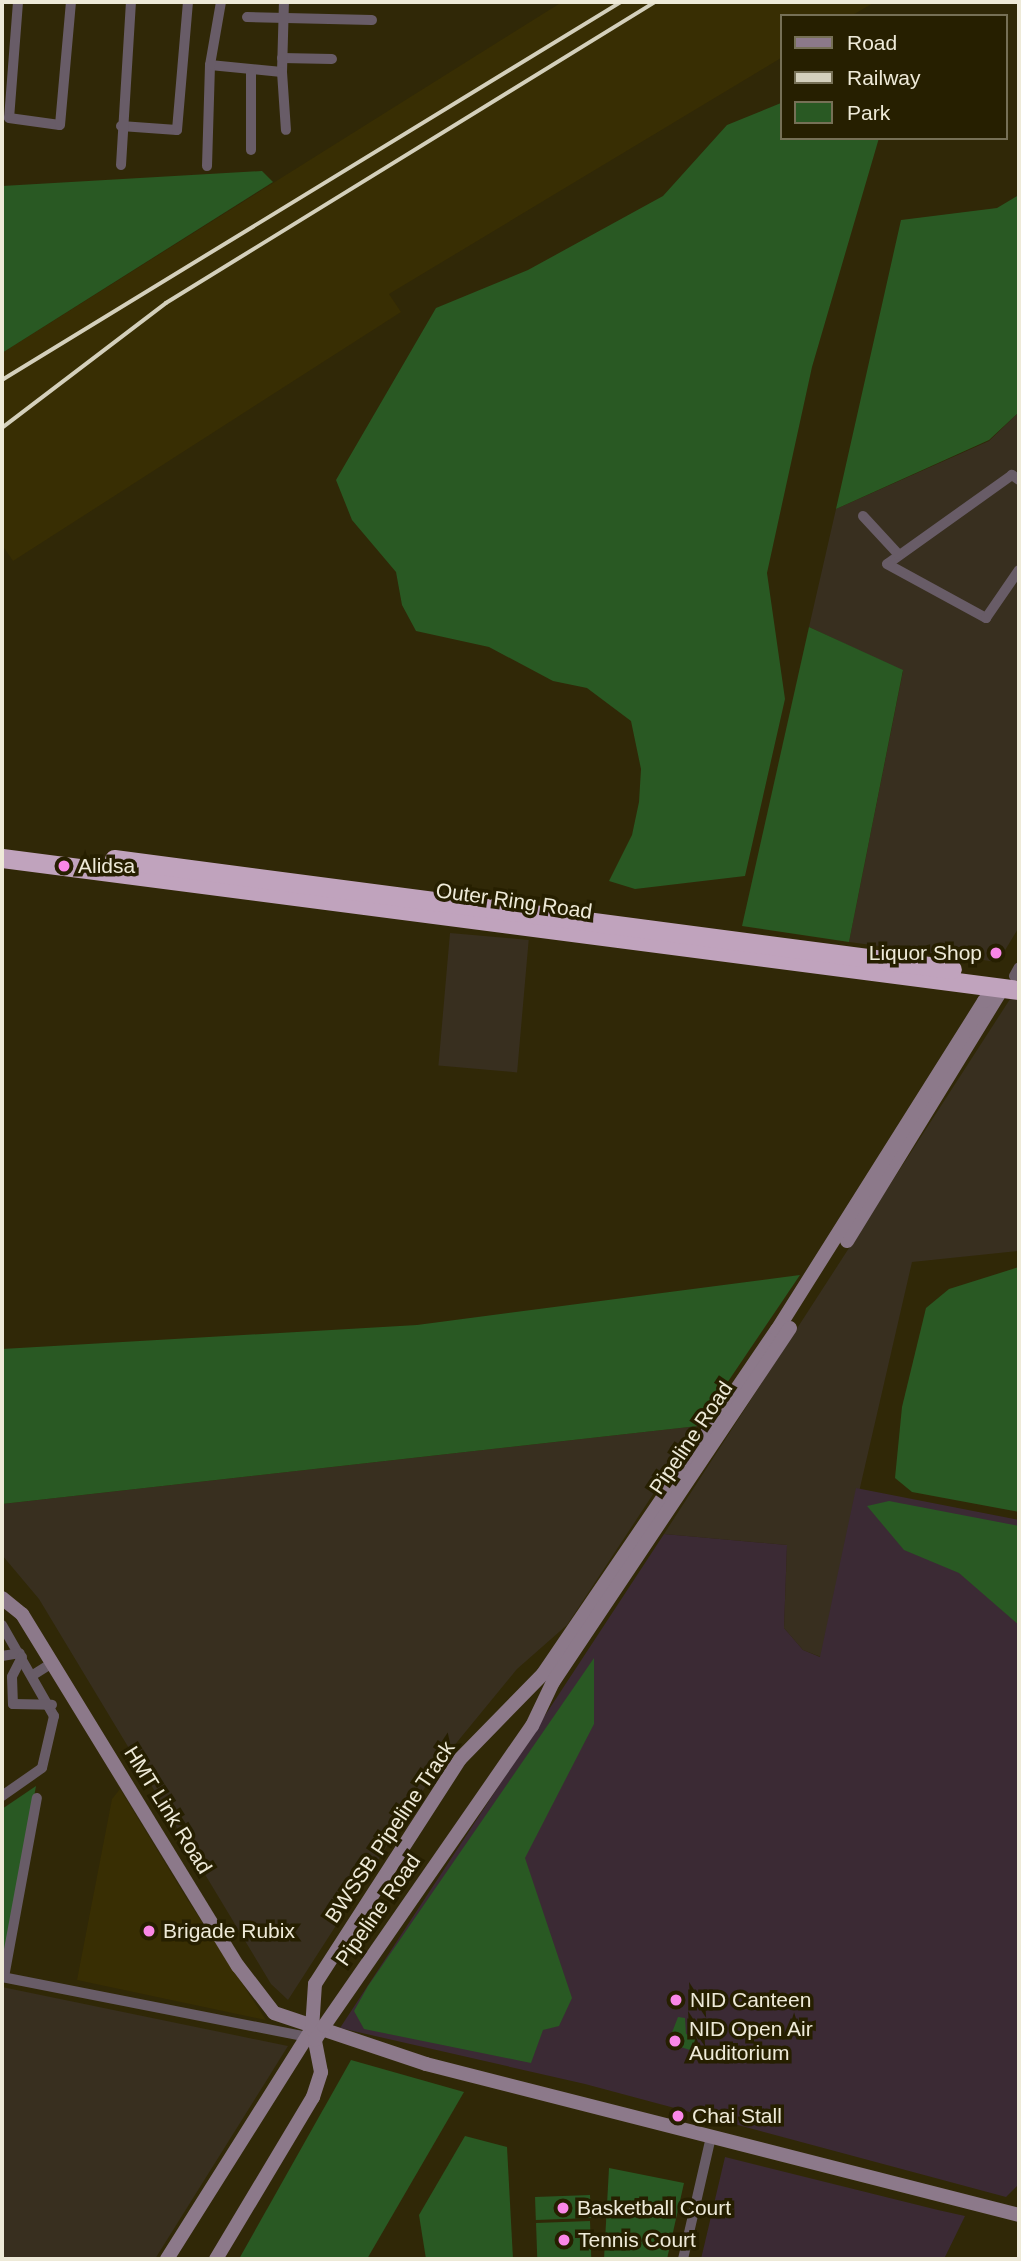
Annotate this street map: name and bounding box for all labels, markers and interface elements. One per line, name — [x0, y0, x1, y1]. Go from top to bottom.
legend — [780, 14, 1007, 140]
text: Road — [847, 31, 897, 54]
text: Railway — [847, 66, 921, 89]
text: Park — [847, 101, 890, 124]
place label: Alidsa — [78, 853, 135, 879]
marker: Alidsa — [56, 858, 72, 874]
street label: Outer Ring Road — [434, 878, 594, 924]
place label: Liquor Shop — [869, 940, 982, 966]
marker: Liquor Shop — [988, 945, 1004, 961]
street label: Pipeline Road — [644, 1377, 738, 1499]
street label: BWSSB Pipeline Track — [320, 1736, 460, 1928]
street label: HMT Link Road — [119, 1741, 217, 1879]
street label: Pipeline Road — [330, 1849, 426, 1971]
place label: Brigade Rubix — [163, 1918, 295, 1944]
marker: Brigade Rubix — [141, 1923, 157, 1939]
place label: NID Canteen — [690, 1987, 811, 2013]
marker: NID Canteen — [668, 1992, 684, 2008]
place label: NID Open Air Auditorium — [689, 2016, 814, 2066]
marker: NID Open Air Auditorium — [667, 2033, 683, 2049]
place label: Chai Stall — [692, 2103, 782, 2129]
marker: Chai Stall — [670, 2108, 686, 2124]
place label: Basketball Court — [577, 2195, 731, 2221]
marker: Basketball Court — [555, 2200, 571, 2216]
place label: Tennis Court — [578, 2227, 696, 2253]
marker: Tennis Court — [556, 2232, 572, 2248]

